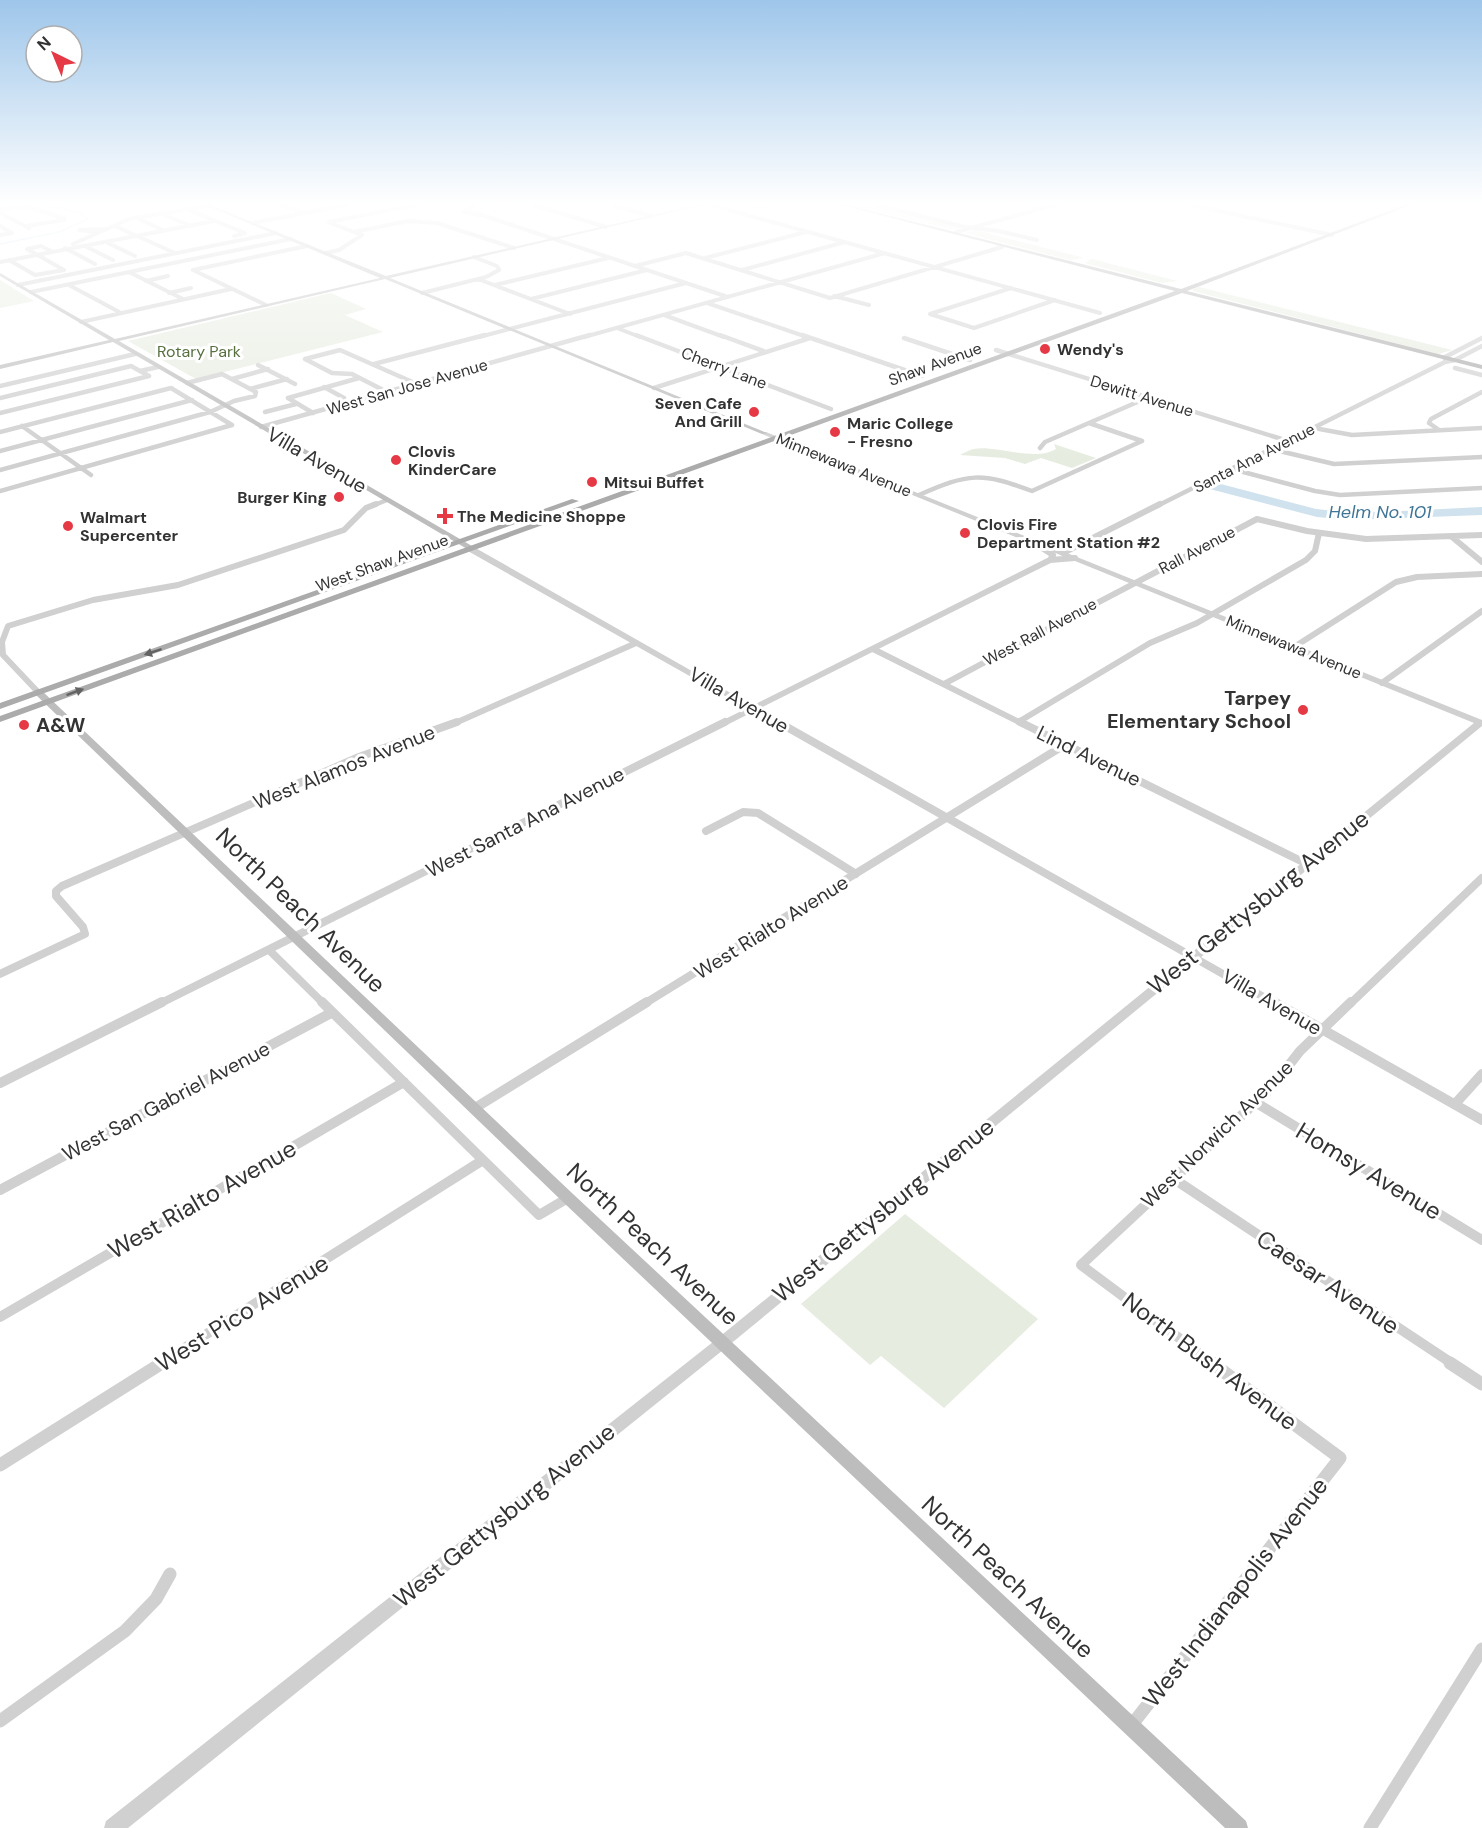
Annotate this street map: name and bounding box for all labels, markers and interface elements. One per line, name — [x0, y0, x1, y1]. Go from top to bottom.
north arrow — [24, 24, 84, 84]
text: N — [33, 32, 56, 55]
street label: Shaw Avenue — [885, 337, 985, 391]
place label: Wendy's — [1057, 339, 1124, 360]
park label: Rotary Park — [157, 341, 241, 362]
street label: Cherry Lane — [678, 342, 770, 394]
marker: Wendy's — [1038, 342, 1052, 356]
street label: West San Jose Avenue — [324, 354, 490, 420]
street label: Dewitt Avenue — [1088, 370, 1196, 422]
place label: Seven Cafe And Grill — [655, 393, 742, 432]
marker: Seven Cafe And Grill — [747, 405, 761, 419]
place label: Maric College - Fresno — [847, 413, 953, 452]
street label: Santa Ana Avenue — [1190, 418, 1318, 498]
street label: Villa Avenue — [262, 421, 372, 499]
marker: Maric College - Fresno — [828, 425, 842, 439]
street label: Minnewawa Avenue — [773, 428, 915, 502]
place label: Clovis KinderCare — [408, 441, 497, 480]
marker: Clovis KinderCare — [389, 453, 403, 467]
place label: Mitsui Buffet — [604, 472, 704, 493]
marker: Mitsui Buffet — [585, 475, 599, 489]
place label: Burger King — [237, 487, 327, 508]
marker: Burger King — [332, 490, 346, 504]
water label: Helm No. 101 — [1329, 500, 1432, 524]
place label: The Medicine Shoppe — [457, 506, 626, 527]
place label: Walmart Supercenter — [80, 507, 179, 546]
marker: The Medicine Shoppe — [438, 509, 452, 523]
place label: Clovis Fire Department Station #2 — [977, 514, 1160, 553]
marker: Walmart Supercenter — [61, 519, 75, 533]
street label: Rall Avenue — [1155, 521, 1239, 579]
marker: Clovis Fire Department Station #2 — [958, 526, 972, 540]
street label: West Shaw Avenue — [313, 529, 451, 597]
street label: West Rall Avenue — [980, 593, 1100, 671]
street label: Minnewawa Avenue — [1223, 610, 1365, 684]
one-way arrow — [144, 647, 162, 657]
street label: Villa Avenue — [684, 661, 794, 739]
place label: Tarpey Elementary School — [1107, 685, 1291, 734]
one-way arrow — [66, 686, 84, 696]
marker: Tarpey Elementary School — [1296, 703, 1310, 717]
place label: A&W — [36, 712, 85, 738]
marker: A&W — [17, 718, 31, 732]
street label: West Alamos Avenue — [249, 719, 439, 815]
street label: Lind Avenue — [1033, 720, 1145, 792]
street label: West Santa Ana Avenue — [421, 761, 629, 883]
street label: West Gettysburg Avenue — [1141, 803, 1375, 1001]
street label: North Peach Avenue — [209, 821, 393, 999]
street label: West Rialto Avenue — [689, 869, 853, 985]
street label: Villa Avenue — [1217, 963, 1327, 1041]
street label: West San Gabriel Avenue — [58, 1035, 274, 1167]
street label: West Norwich Avenue — [1135, 1055, 1299, 1213]
street label: West Gettysburg Avenue — [766, 1111, 1000, 1309]
street label: Homsy Avenue — [1290, 1115, 1448, 1227]
street label: West Rialto Avenue — [102, 1132, 302, 1266]
street label: North Peach Avenue — [560, 1156, 746, 1332]
street label: Caesar Avenue — [1251, 1223, 1405, 1341]
street label: West Pico Avenue — [150, 1247, 334, 1379]
street label: North Bush Avenue — [1116, 1285, 1304, 1437]
street label: West Gettysburg Avenue — [387, 1416, 621, 1614]
street label: West Indianapolis Avenue — [1136, 1471, 1334, 1713]
street label: North Peach Avenue — [915, 1489, 1101, 1665]

